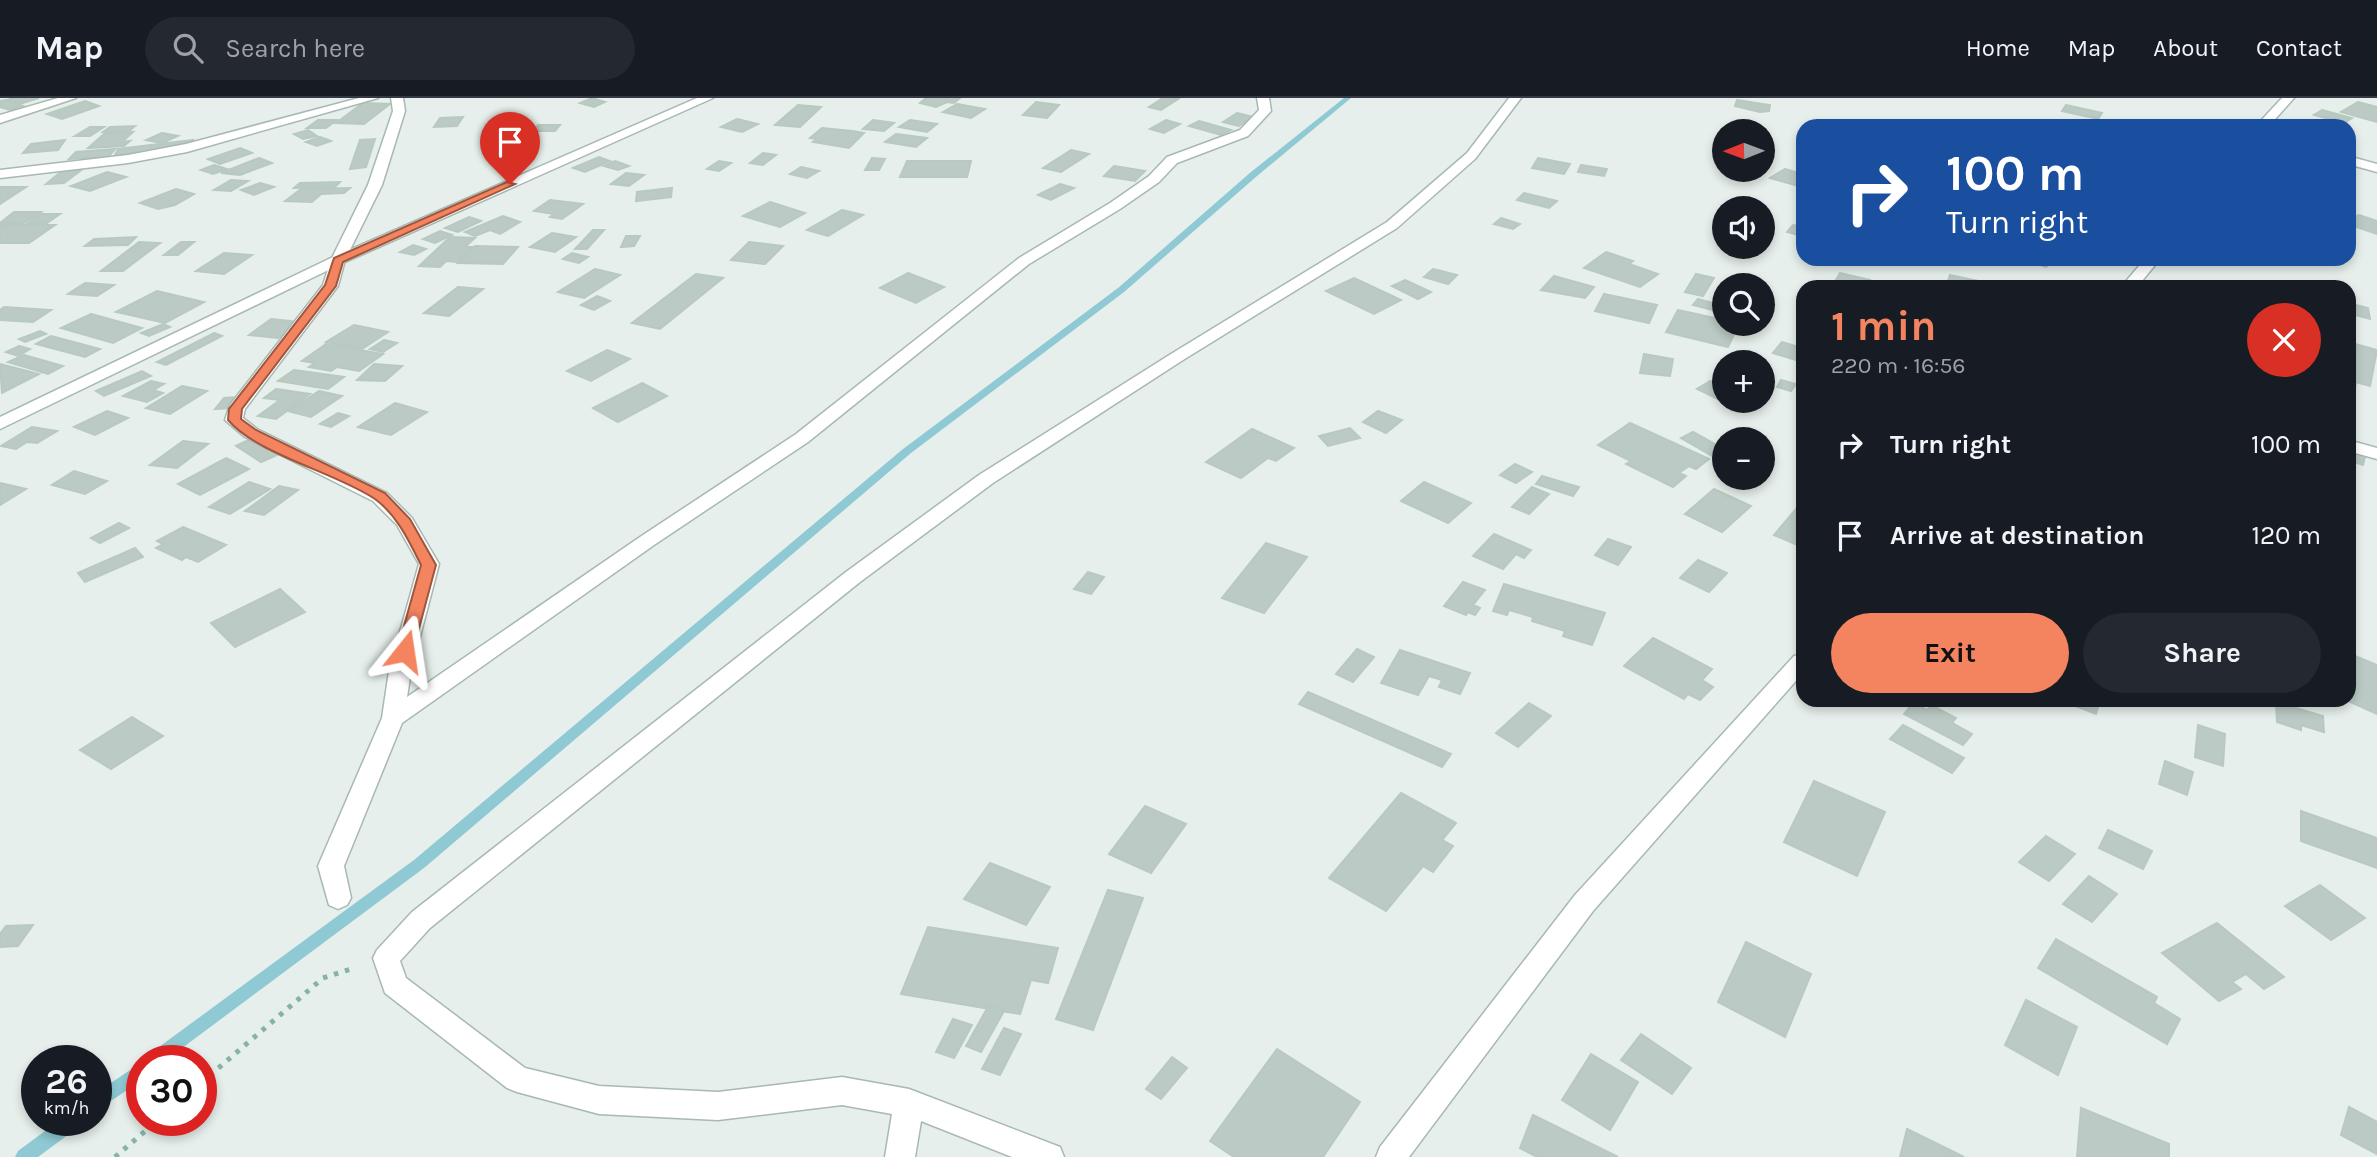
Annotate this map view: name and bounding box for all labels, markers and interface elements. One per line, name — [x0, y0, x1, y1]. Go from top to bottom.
search box — [145, 17, 635, 80]
text: Map — [35, 29, 103, 67]
icon: search — [169, 29, 207, 67]
text: Search here — [225, 33, 365, 64]
text: Home — [1966, 34, 2030, 62]
text: Map — [2068, 34, 2115, 62]
text: About — [2153, 34, 2218, 62]
text: Contact — [2256, 34, 2342, 62]
pin — [480, 112, 540, 184]
north arrow — [1712, 119, 1774, 182]
map controls — [1712, 119, 1775, 490]
icon: arrive — [491, 123, 529, 161]
text: 100 m — [1946, 145, 2084, 202]
icon: right — [1831, 147, 1922, 238]
button: sound — [1712, 196, 1775, 259]
text: Turn right — [1946, 204, 2088, 241]
button: search — [1712, 273, 1775, 336]
text: 1 min — [1831, 301, 1936, 351]
button: close — [2247, 303, 2321, 377]
button: + — [1712, 350, 1775, 413]
text: 220 m · 16:56 — [1831, 352, 1966, 379]
icon: right — [1831, 426, 1869, 464]
button: − — [1712, 427, 1775, 490]
text: Turn right — [1890, 429, 2011, 460]
text: 100 m — [2251, 429, 2321, 460]
icon: arrive — [1831, 517, 1869, 555]
text: Arrive at destination — [1890, 520, 2144, 551]
text: 120 m — [2251, 520, 2321, 551]
button: Exit — [1831, 613, 2069, 693]
button: Share — [2083, 613, 2321, 693]
position arrow — [368, 614, 442, 688]
speed limit sign: 30 — [126, 1045, 217, 1136]
text: 26 — [45, 1061, 88, 1102]
text: km/h — [44, 1097, 89, 1119]

